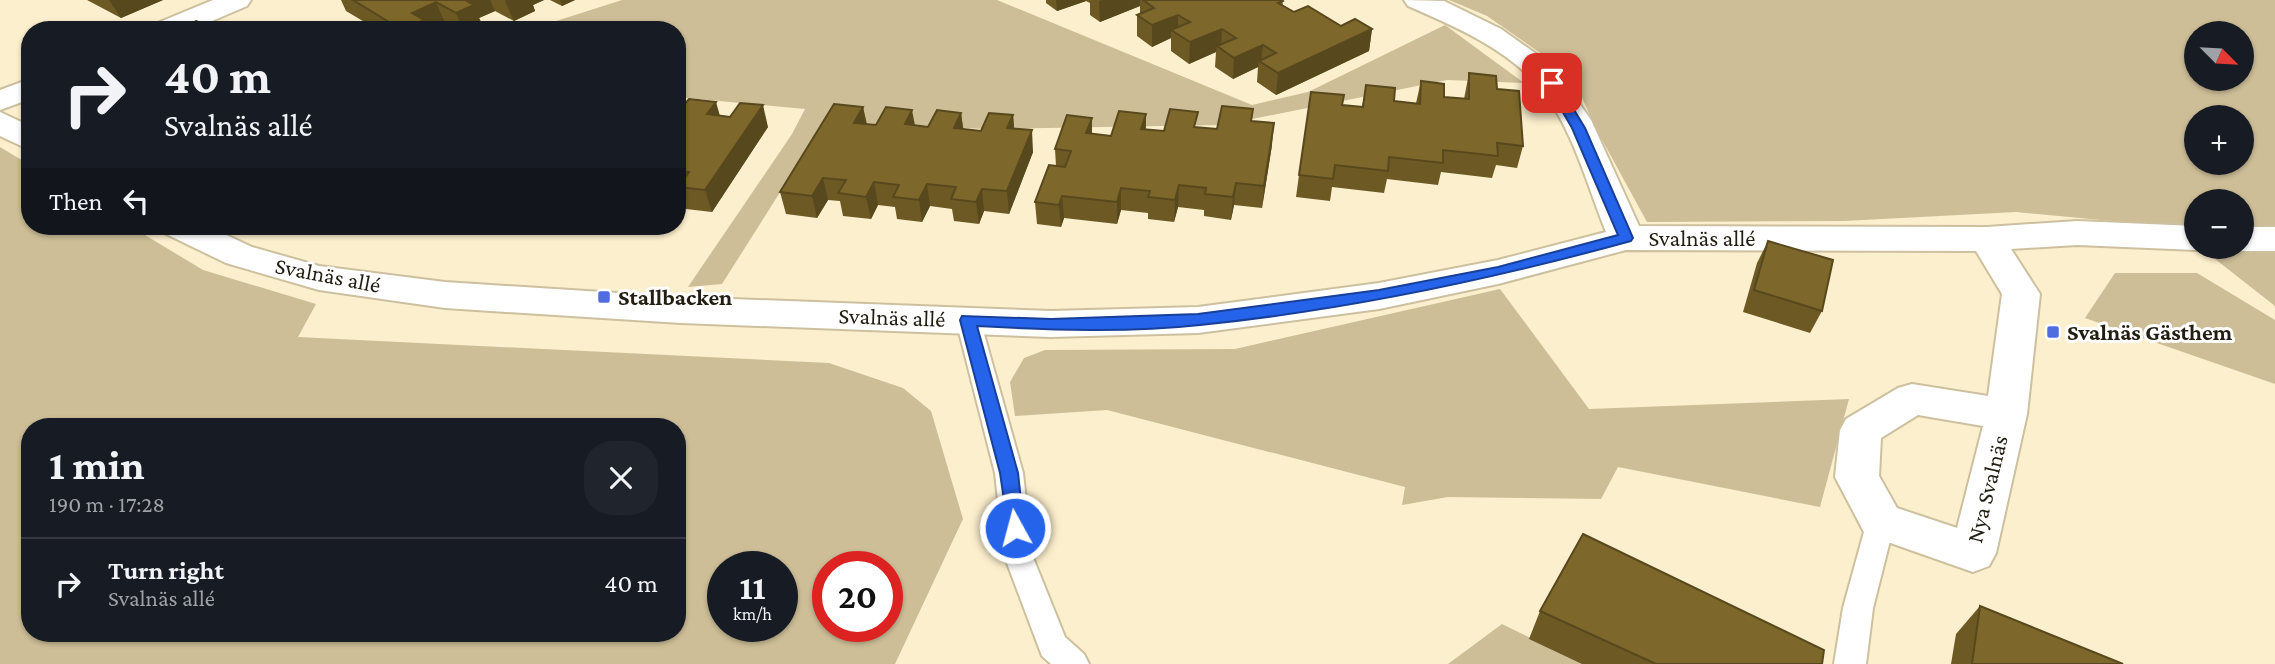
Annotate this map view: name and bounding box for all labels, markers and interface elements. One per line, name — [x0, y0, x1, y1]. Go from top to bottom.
north arrow — [2184, 21, 2254, 91]
map controls — [2184, 21, 2254, 259]
icon: right — [49, 49, 140, 140]
text: 40 m — [164, 49, 271, 104]
pin — [1522, 53, 1582, 113]
icon: arrive — [1533, 64, 1571, 102]
button: + — [2184, 105, 2254, 175]
text: Svalnäs allé — [164, 107, 313, 143]
icon: left — [117, 182, 155, 220]
text: Then — [49, 187, 103, 216]
button: − — [2184, 189, 2254, 259]
street label: Svalnäs allé — [1649, 225, 1755, 251]
street label: Svalnäs allé — [273, 252, 383, 298]
place label: Stallbacken — [618, 284, 732, 310]
marker: Stallbacken — [596, 289, 612, 305]
street label: Svalnäs allé — [838, 302, 946, 332]
place label: Svalnäs Gästhem — [2067, 319, 2233, 345]
marker: Svalnäs Gästhem — [2045, 324, 2061, 340]
street label: Nya Svalnäs — [1961, 433, 2013, 545]
text: 1 min — [49, 441, 145, 488]
button: close — [584, 441, 658, 515]
text: 190 m · 17:28 — [49, 491, 165, 517]
position arrow — [978, 491, 1052, 565]
speed limit sign: 20 — [812, 551, 903, 642]
text: Turn right — [108, 556, 224, 585]
icon: right — [49, 565, 87, 603]
text: 11 — [739, 568, 766, 607]
text: 40 m — [604, 569, 658, 598]
text: Svalnäs allé — [108, 585, 215, 611]
text: km/h — [733, 604, 772, 624]

